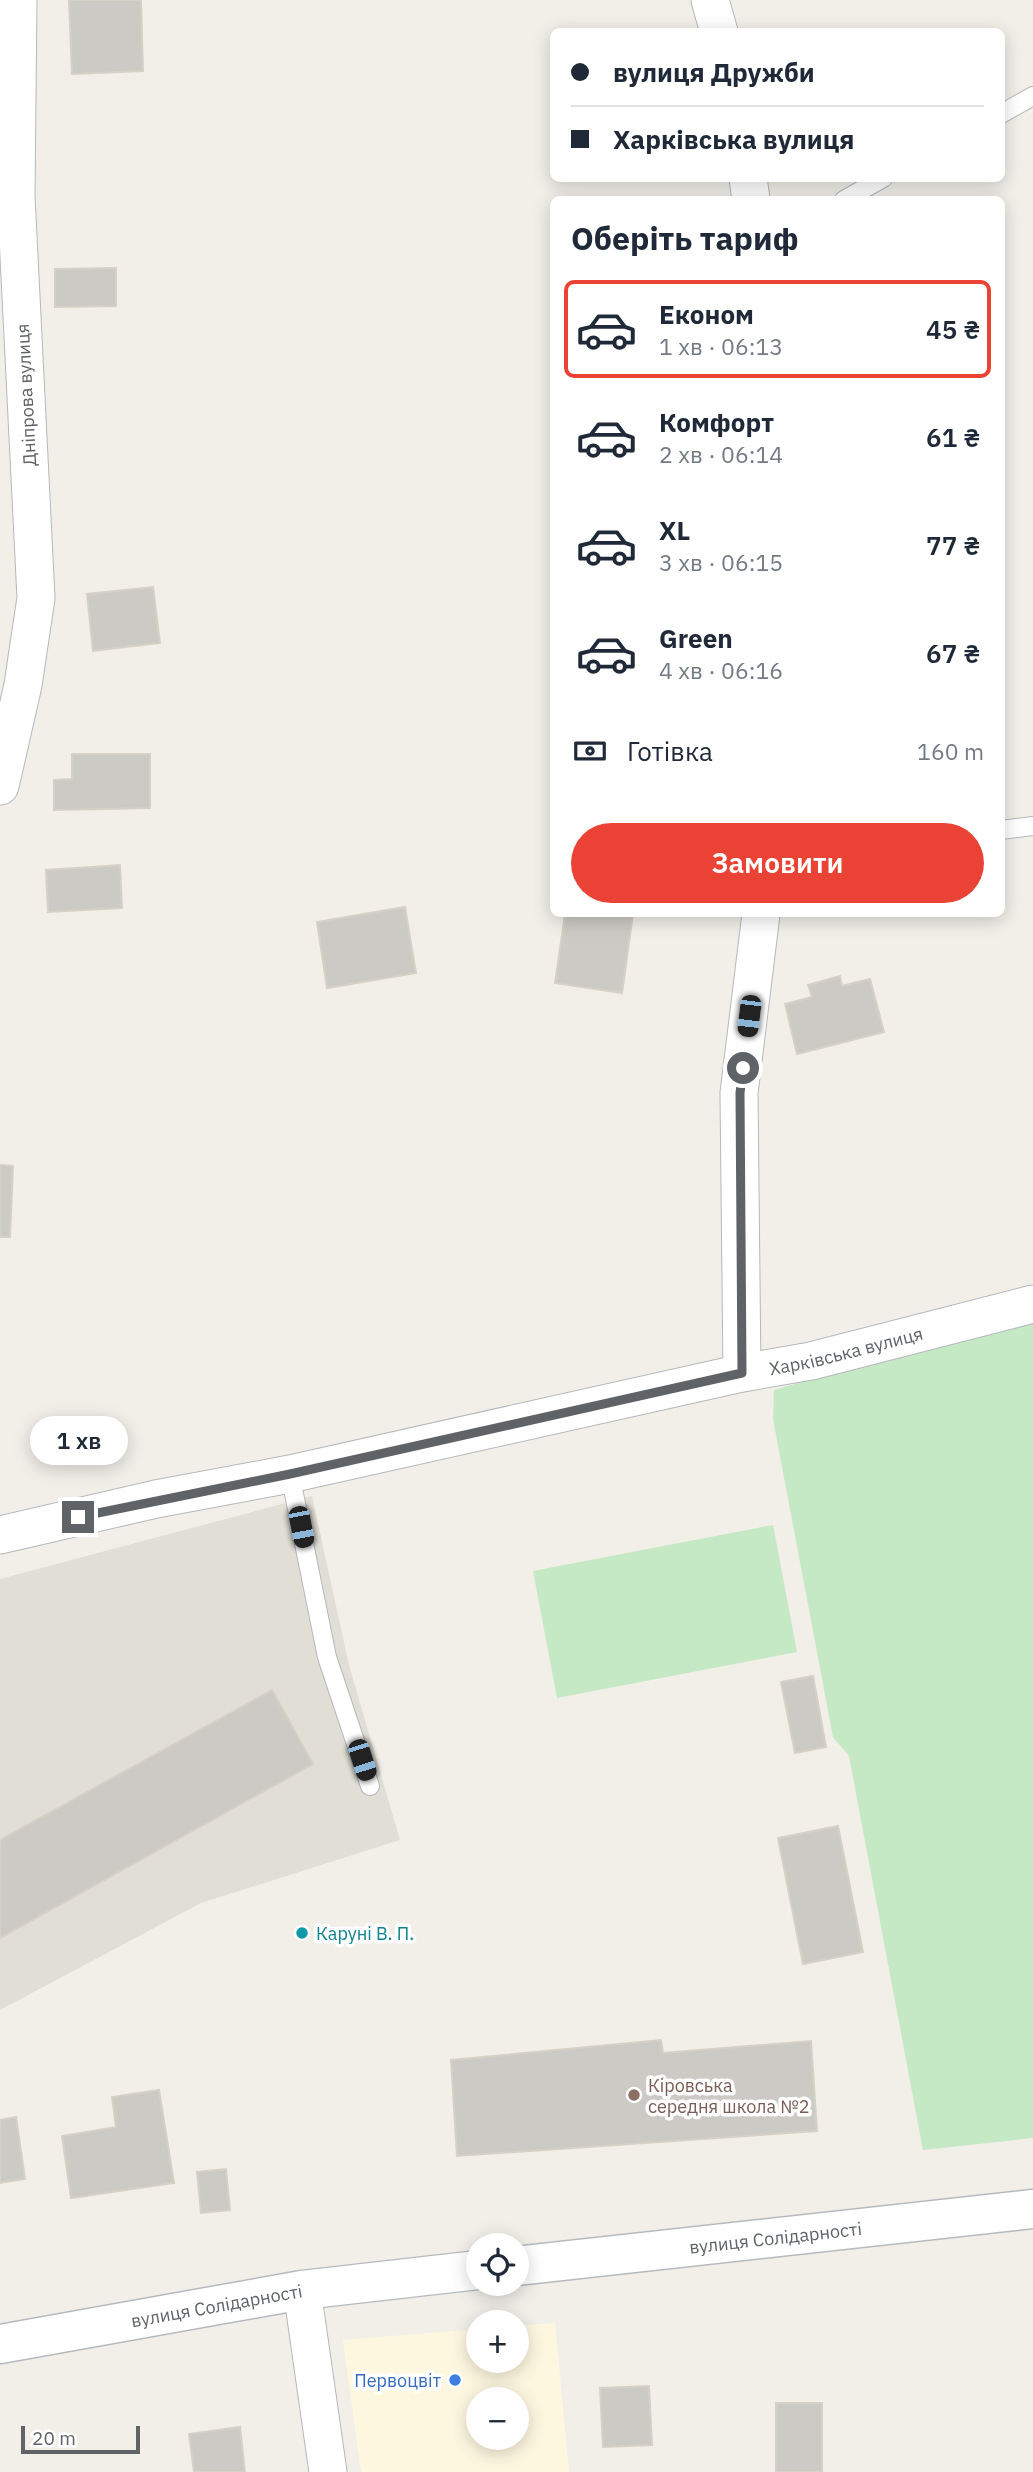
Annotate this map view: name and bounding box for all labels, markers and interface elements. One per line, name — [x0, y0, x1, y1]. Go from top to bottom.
text: вулиця Дружби — [613, 55, 815, 89]
text: Харківська вулиця — [613, 122, 854, 156]
text: Оберіть тариф — [571, 217, 798, 259]
text: Економ — [659, 297, 754, 331]
icon: car — [575, 298, 638, 361]
text: 45 ₴ — [926, 312, 980, 346]
street label: Дніпрова вулиця — [11, 323, 41, 467]
text: 1 хв · 06:13 — [659, 331, 783, 361]
text: Комфорт — [659, 405, 774, 439]
icon: car — [575, 406, 638, 469]
text: 61 ₴ — [926, 420, 980, 454]
text: 2 хв · 06:14 — [659, 439, 783, 469]
text: XL — [659, 513, 690, 547]
icon: car — [575, 514, 638, 577]
text: 77 ₴ — [926, 528, 980, 562]
text: 3 хв · 06:15 — [659, 547, 783, 577]
text: Green — [659, 621, 733, 655]
icon: car — [575, 622, 638, 685]
text: 67 ₴ — [926, 636, 980, 670]
text: 4 хв · 06:16 — [659, 655, 783, 685]
icon: cash — [571, 732, 609, 770]
text: Готівка — [627, 734, 713, 768]
text: 160 m — [917, 736, 984, 766]
button: Замовити — [571, 823, 984, 903]
car — [737, 994, 762, 1038]
route start — [727, 1052, 759, 1084]
street label: Харківська вулиця — [767, 1321, 925, 1380]
callout: 1 хв — [29, 1416, 127, 1464]
text: 1 хв — [57, 1425, 101, 1455]
route end — [62, 1501, 94, 1533]
car — [287, 1504, 316, 1550]
car — [346, 1737, 379, 1783]
place label: Каруні В. П. — [316, 1922, 414, 1945]
marker: Каруні В. П. — [294, 1925, 310, 1941]
place label: Кіровська середня школа №2 — [648, 2074, 810, 2118]
marker: Кіровська середня школа №2 — [626, 2087, 642, 2103]
street label: вулиця Солідарності — [688, 2216, 863, 2258]
map controls — [466, 2233, 529, 2450]
button: locate — [466, 2233, 529, 2296]
street label: вулиця Солідарності — [129, 2279, 304, 2332]
button: + — [466, 2310, 529, 2373]
place label: Первоцвіт — [354, 2369, 441, 2392]
marker: Первоцвіт — [447, 2372, 463, 2388]
button: − — [466, 2387, 529, 2450]
scale bar — [21, 2423, 140, 2455]
text: 20 m — [32, 2426, 76, 2450]

